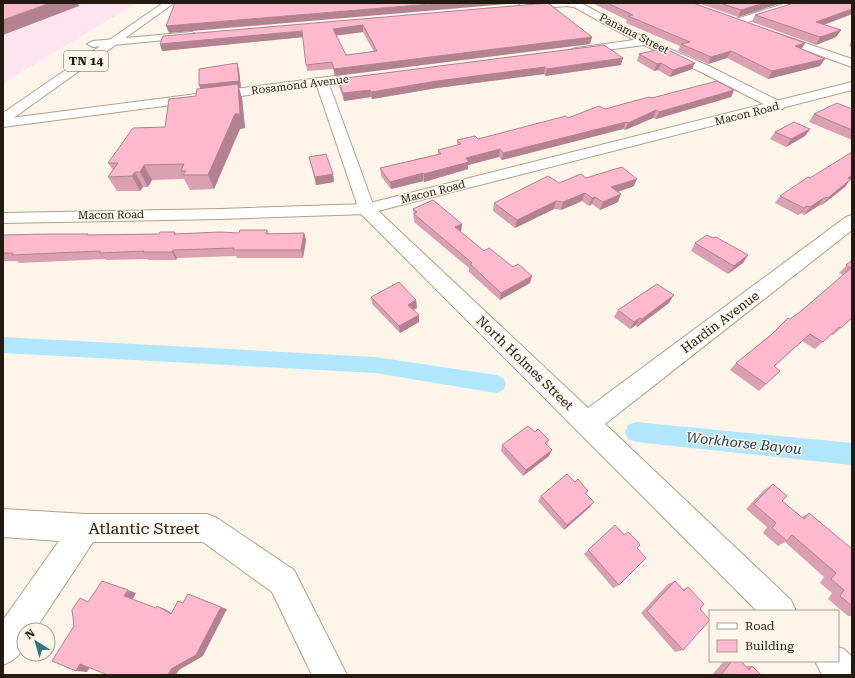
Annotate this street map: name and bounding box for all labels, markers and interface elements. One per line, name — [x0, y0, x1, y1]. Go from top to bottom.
street label: Panama Street — [597, 11, 671, 57]
road number: TN 14 — [64, 51, 108, 71]
street label: Rosamond Avenue — [250, 73, 350, 97]
street label: Macon Road — [713, 100, 781, 128]
street label: Macon Road — [399, 178, 467, 206]
street label: Macon Road — [78, 208, 144, 222]
street label: Hardin Avenue — [678, 288, 762, 356]
street label: North Holmes Street — [473, 313, 577, 413]
water label: Workhorse Bayou — [685, 429, 803, 457]
street label: Atlantic Street — [89, 519, 199, 538]
legend — [709, 610, 839, 662]
text: Road — [745, 619, 775, 633]
north arrow — [16, 622, 56, 662]
text: N — [23, 626, 38, 642]
text: Building — [745, 639, 794, 653]

